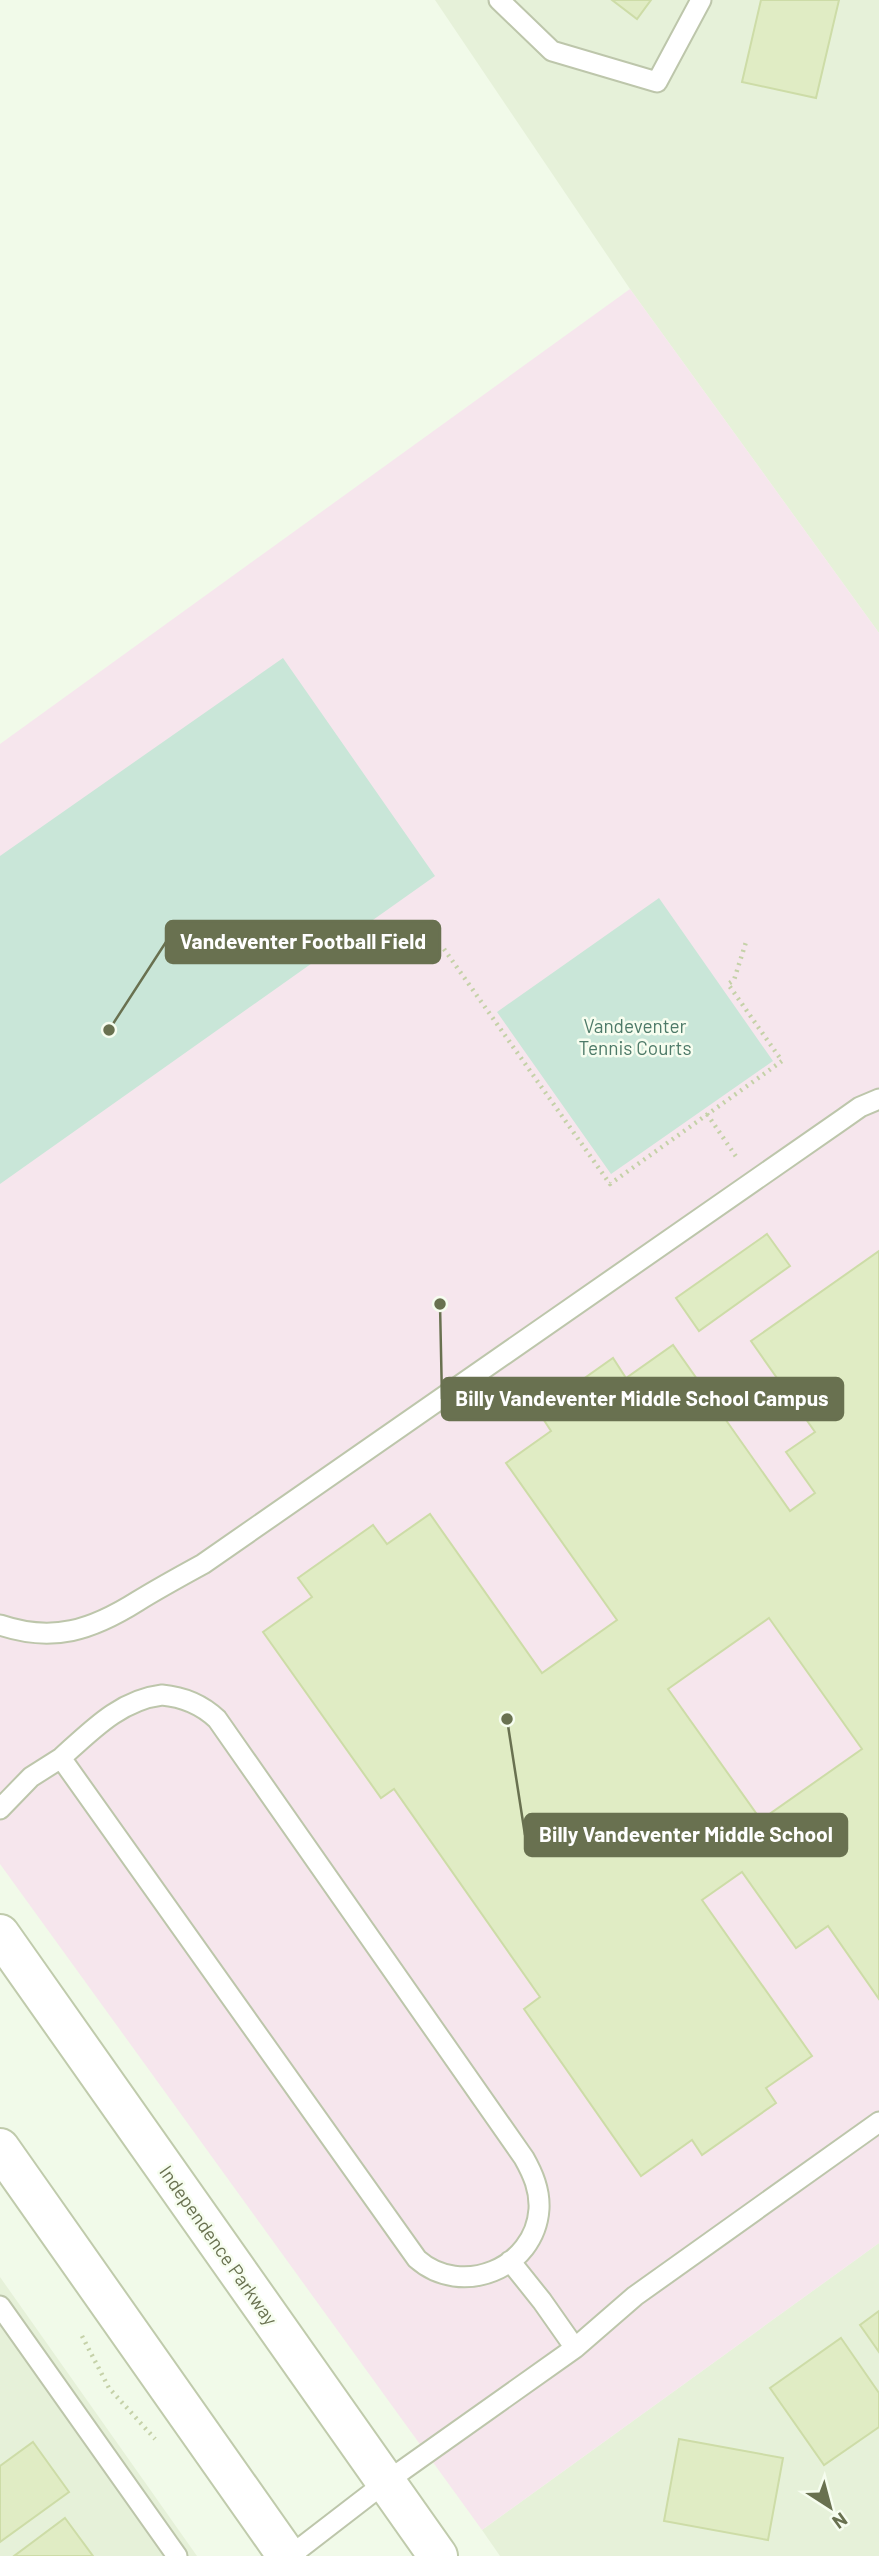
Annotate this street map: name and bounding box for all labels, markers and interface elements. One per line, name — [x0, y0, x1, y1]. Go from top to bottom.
callout: Vandeventer Football Field — [166, 921, 440, 963]
text: Vandeventer Football Field — [180, 928, 426, 953]
park label: Vandeventer Tennis Courts — [578, 1014, 692, 1059]
callout: Billy Vandeventer Middle School Campus — [442, 1378, 843, 1420]
text: Billy Vandeventer Middle School Campus — [455, 1385, 829, 1410]
callout: Billy Vandeventer Middle School — [525, 1814, 847, 1856]
text: Billy Vandeventer Middle School — [539, 1821, 833, 1846]
street label: Independence Parkway — [155, 2161, 283, 2329]
north arrow — [795, 2472, 865, 2542]
text: N — [828, 2508, 852, 2534]

